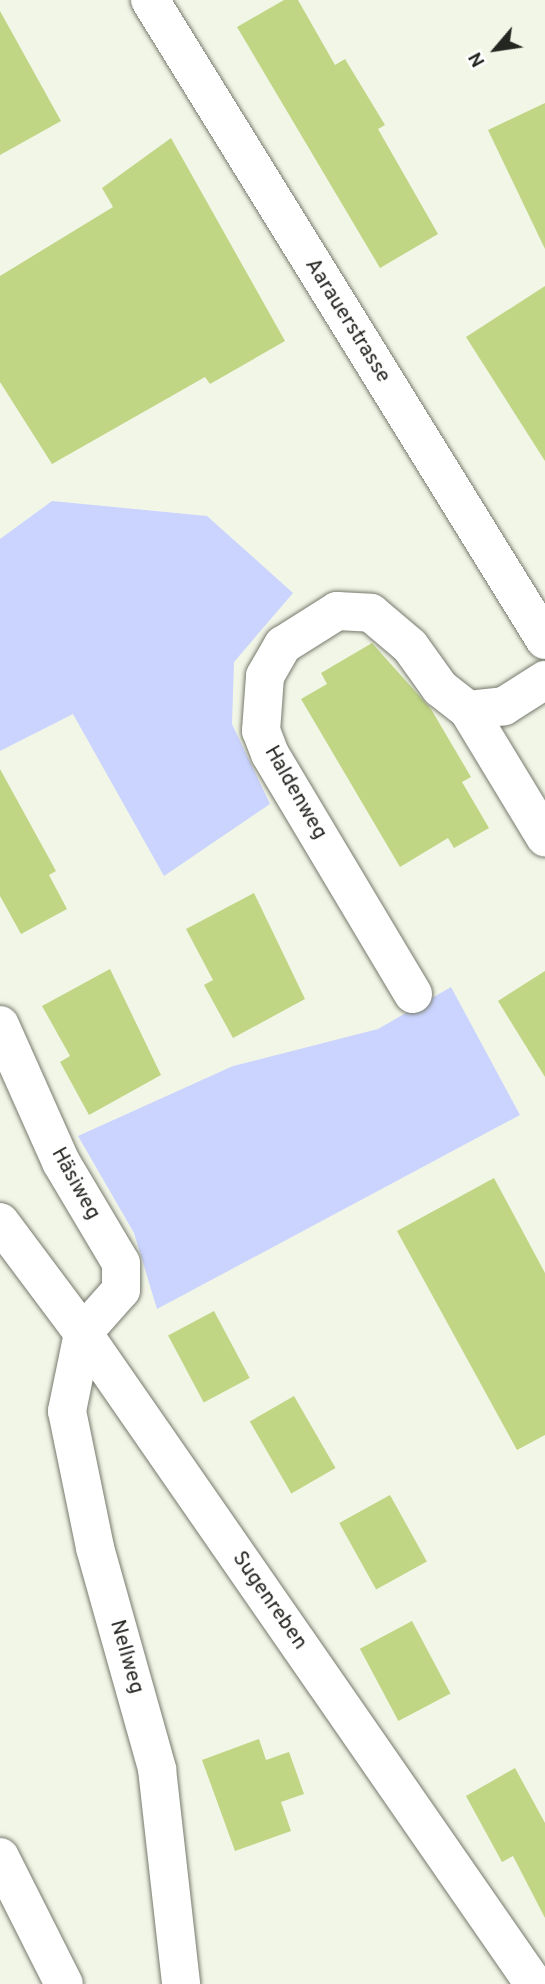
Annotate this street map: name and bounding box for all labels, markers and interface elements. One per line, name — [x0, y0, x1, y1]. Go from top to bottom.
north arrow — [461, 14, 531, 84]
text: N — [464, 47, 491, 71]
street label: Aarauerstrasse — [299, 254, 395, 388]
street label: Haldenweg — [258, 742, 332, 844]
street label: Häsiweg — [45, 1144, 105, 1224]
street label: Sugenreben — [226, 1547, 312, 1655]
street label: Nellweg — [103, 1617, 149, 1697]

